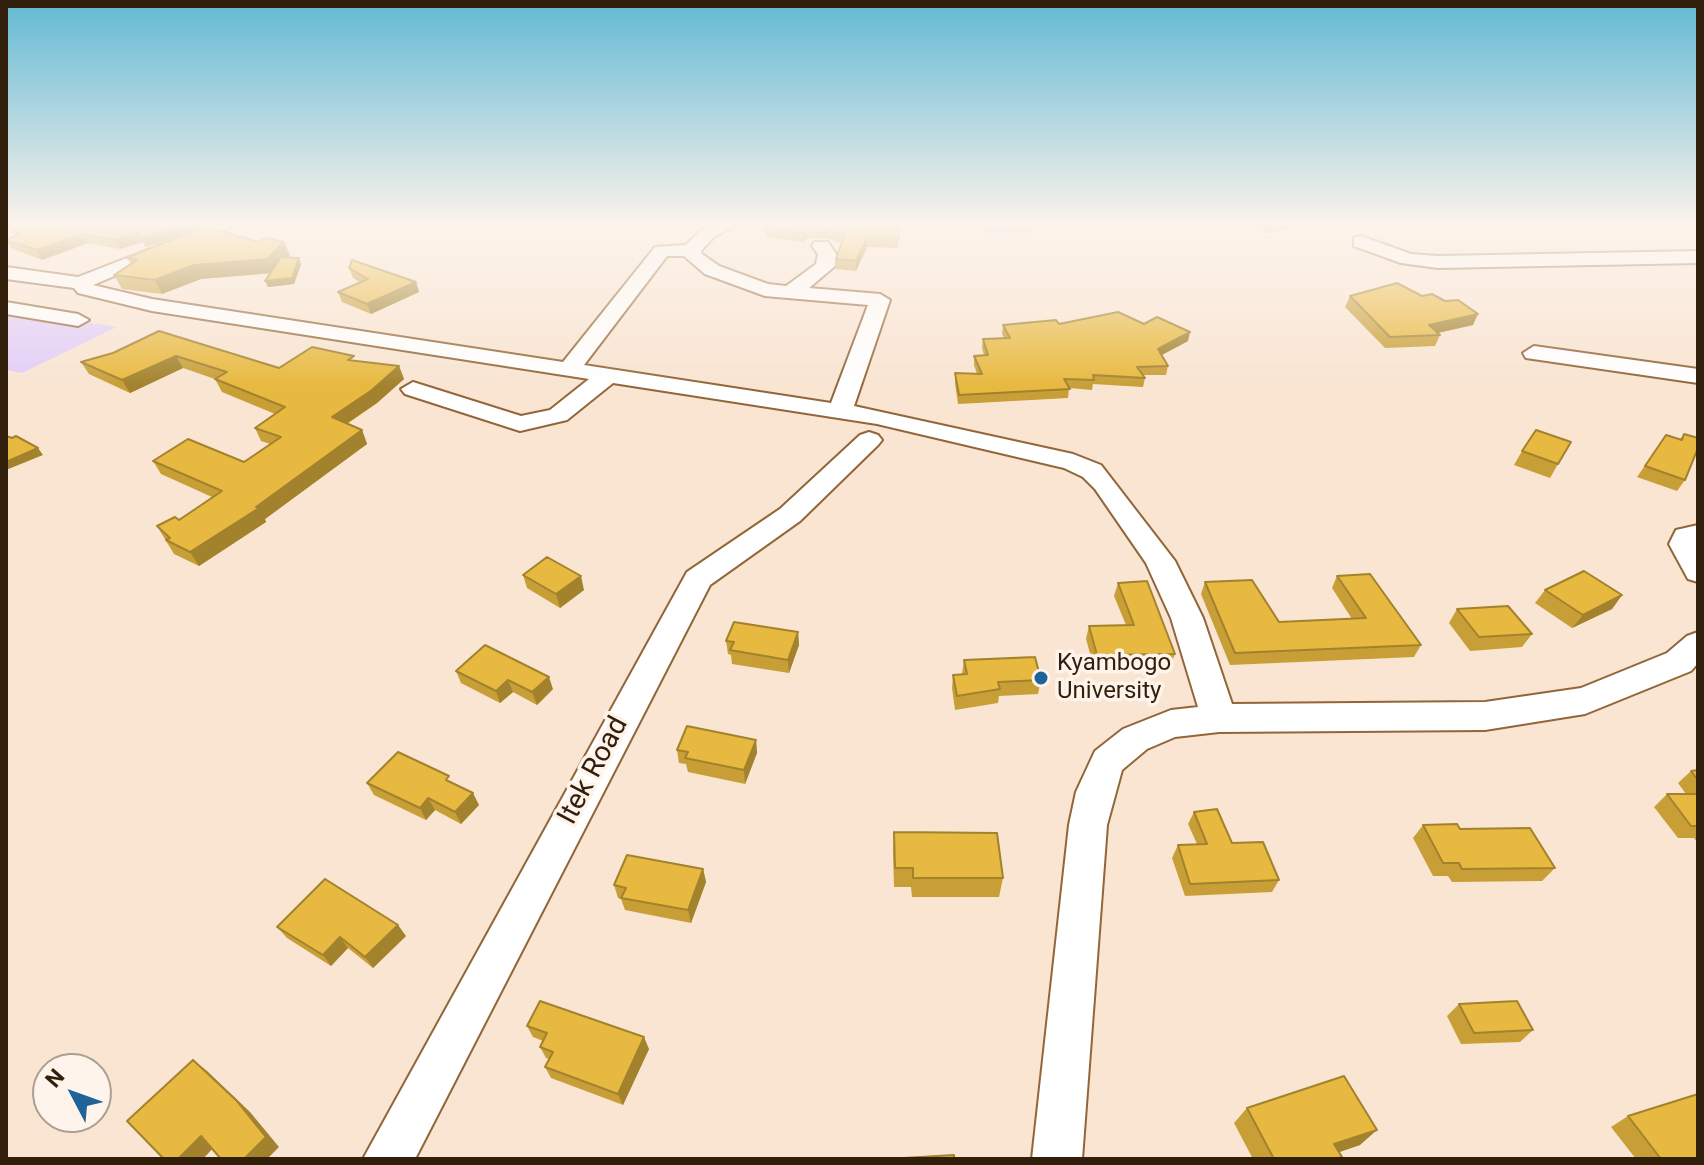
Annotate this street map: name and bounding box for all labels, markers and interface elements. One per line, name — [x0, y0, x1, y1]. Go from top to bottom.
place label: Kyambogo University — [1057, 650, 1171, 706]
marker: Kyambogo University — [1032, 669, 1050, 687]
street label: Itek Road — [552, 711, 636, 831]
north arrow — [32, 1053, 112, 1133]
text: N — [40, 1064, 70, 1092]

